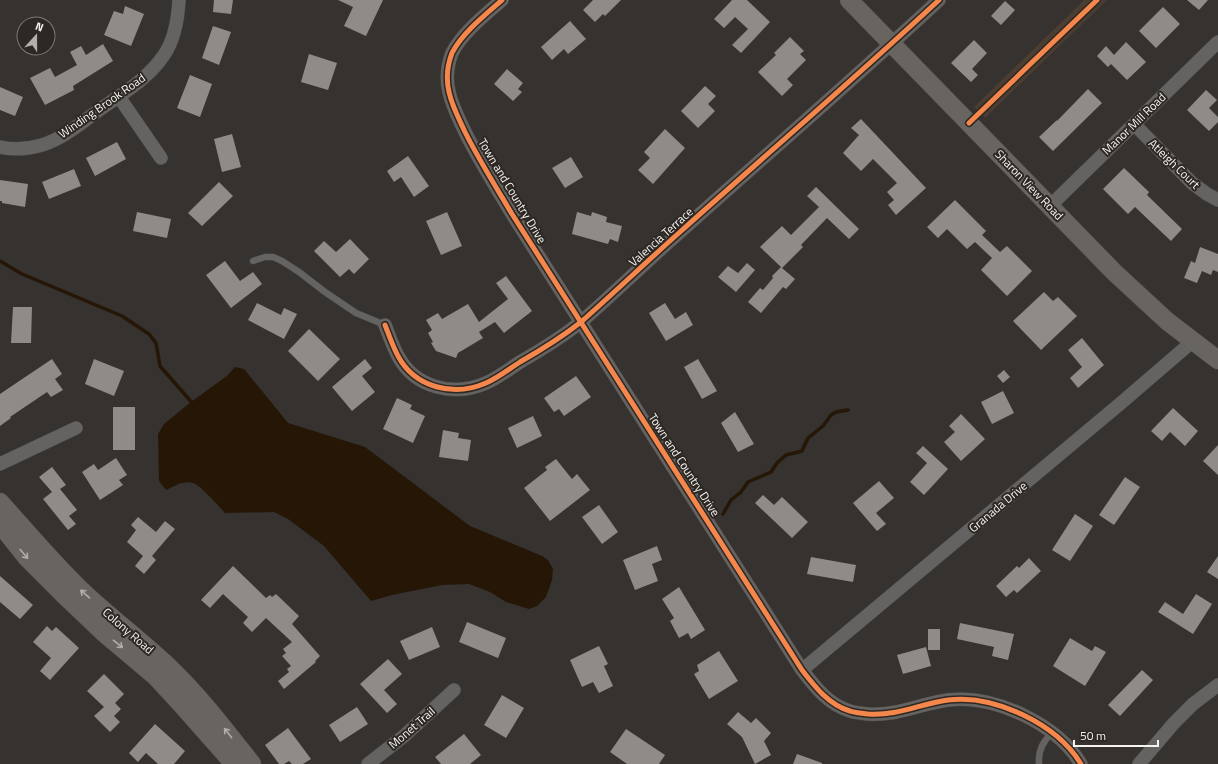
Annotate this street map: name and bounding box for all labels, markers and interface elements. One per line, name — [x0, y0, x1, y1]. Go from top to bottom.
north arrow — [16, 16, 56, 56]
text: N — [33, 18, 46, 35]
street label: Winding Brook Road — [54, 68, 149, 143]
street label: Manor Mill Road — [1097, 88, 1170, 159]
street label: Atleigh Court — [1144, 134, 1205, 194]
street label: Town and Country Drive — [473, 135, 551, 247]
street label: Sharon View Road — [991, 145, 1068, 224]
street label: Valencia Terrace — [624, 202, 697, 271]
street label: Town and Country Drive — [644, 409, 725, 520]
street label: Granada Drive — [964, 476, 1031, 537]
one-way arrow — [20, 549, 29, 560]
one-way arrow — [80, 589, 90, 598]
street label: Colony Road — [98, 603, 158, 658]
one-way arrow — [113, 640, 123, 649]
street label: Monet Trail — [384, 702, 439, 753]
scale bar — [1074, 722, 1158, 748]
text: 50 m — [1080, 726, 1106, 745]
one-way arrow — [223, 728, 232, 739]

